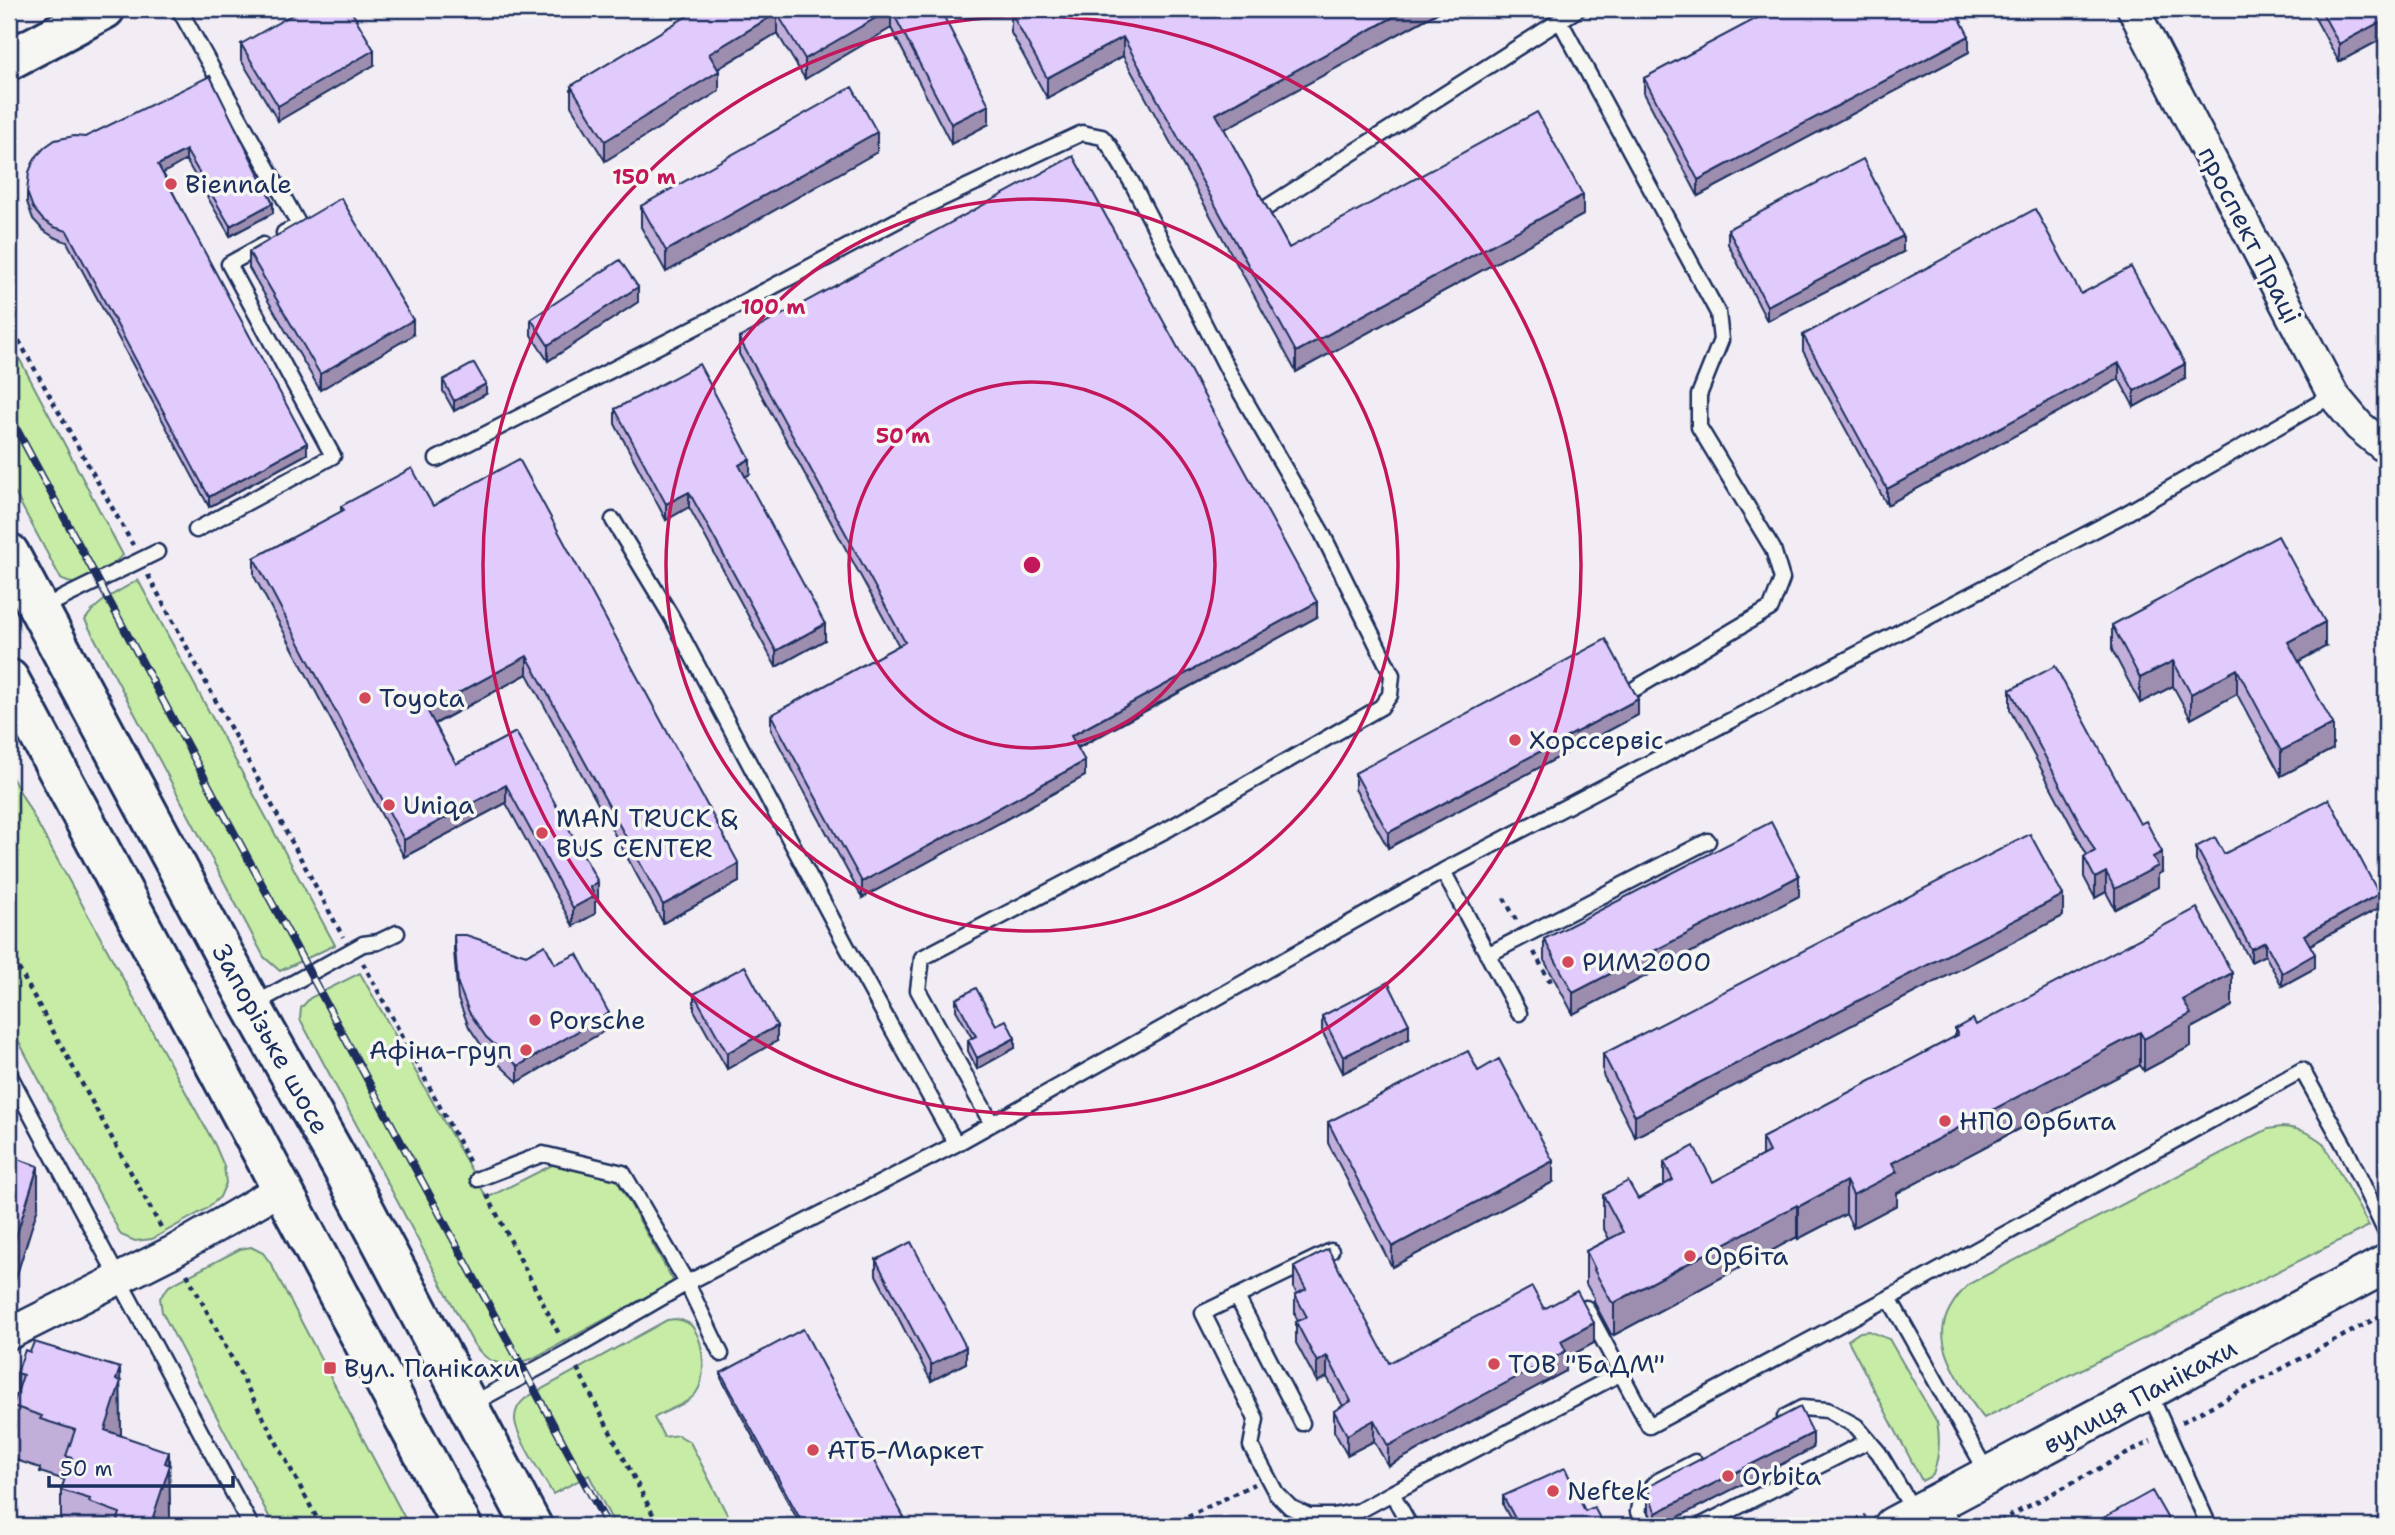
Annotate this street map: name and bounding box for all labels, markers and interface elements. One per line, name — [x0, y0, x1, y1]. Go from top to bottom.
street label: проспект Праці — [2191, 140, 2310, 330]
text: 150 m — [612, 163, 676, 191]
place label: Biennale — [185, 166, 292, 201]
marker: Biennale — [163, 176, 179, 192]
text: 100 m — [741, 293, 805, 321]
text: 50 m — [876, 422, 930, 450]
centre of rings — [1020, 553, 1044, 577]
place label: Toyota — [379, 680, 465, 715]
marker: Toyota — [357, 690, 373, 706]
place label: Хорссервіс — [1529, 722, 1664, 757]
marker: Хорссервіс — [1507, 732, 1523, 748]
place label: Uniqa — [403, 787, 474, 822]
marker: Uniqa — [381, 797, 397, 813]
place label: MAN TRUCK & BUS CENTER — [556, 800, 738, 865]
marker: MAN TRUCK & BUS CENTER — [534, 825, 550, 841]
street label: Запорізьке шосе — [205, 937, 338, 1140]
place label: РИМ2000 — [1582, 944, 1712, 979]
marker: РИМ2000 — [1560, 954, 1576, 970]
place label: Porsche — [549, 1002, 646, 1037]
marker: Porsche — [527, 1012, 543, 1028]
place label: Афіна-груп — [369, 1032, 512, 1067]
marker: Афіна-груп — [518, 1042, 534, 1058]
place label: НПО Орбита — [1959, 1103, 2116, 1138]
marker: НПО Орбита — [1937, 1113, 1953, 1129]
place label: Орбіта — [1704, 1238, 1789, 1273]
marker: Орбіта — [1682, 1248, 1698, 1264]
street label: вулиця Панікахи — [2037, 1330, 2243, 1461]
place label: ТОВ "БаДМ" — [1508, 1346, 1665, 1381]
place label: Вул. Панікахи — [344, 1350, 520, 1385]
marker: ТОВ "БаДМ" — [1486, 1356, 1502, 1372]
marker: Вул. Панікахи — [322, 1360, 338, 1376]
place label: АТБ-Маркет — [827, 1432, 984, 1467]
marker: АТБ-Маркет — [805, 1442, 821, 1458]
scale bar — [49, 1444, 233, 1488]
text: 50 m — [60, 1455, 113, 1483]
place label: Orbita — [1742, 1458, 1821, 1493]
marker: Orbita — [1720, 1468, 1736, 1484]
place label: Neftek — [1567, 1473, 1650, 1508]
marker: Neftek — [1545, 1483, 1561, 1499]

